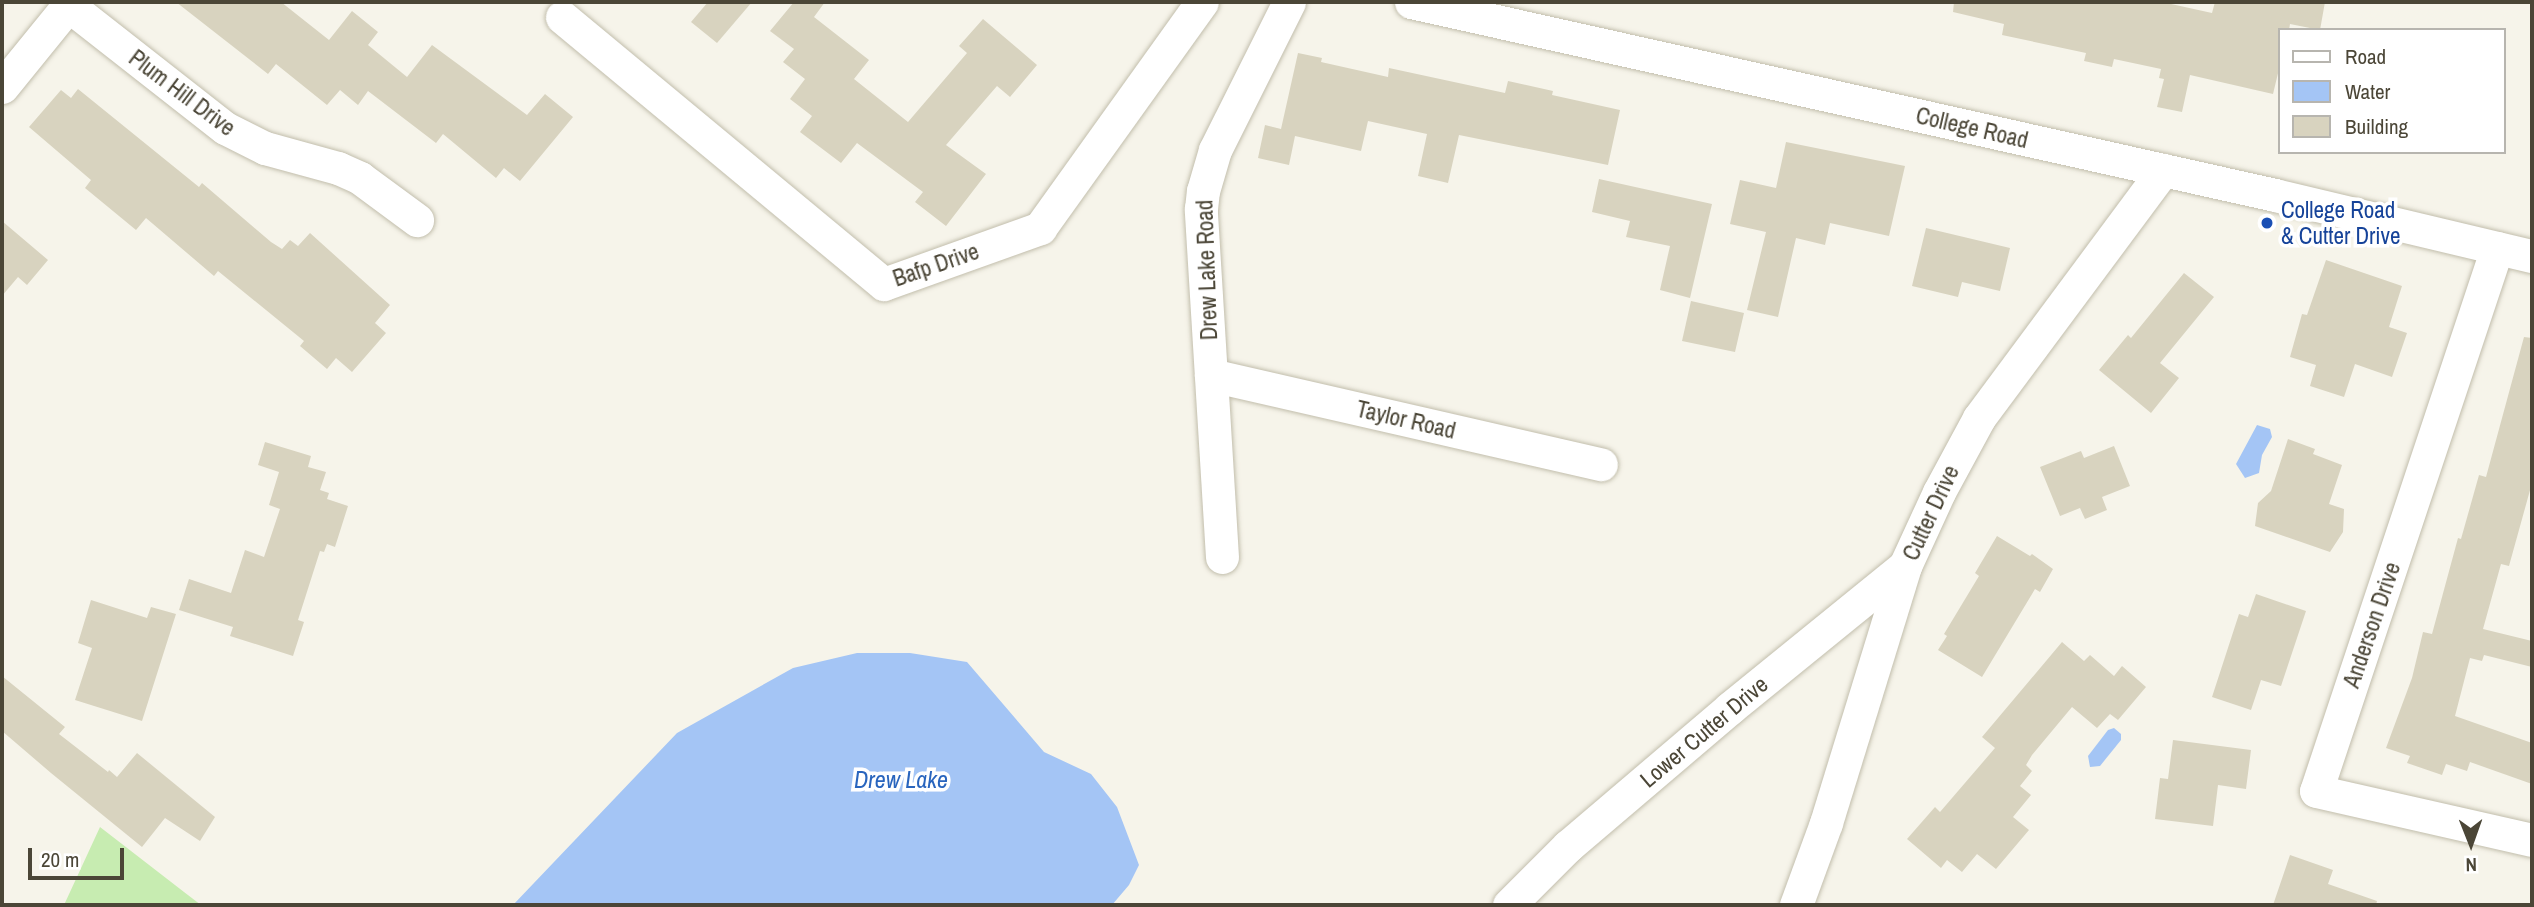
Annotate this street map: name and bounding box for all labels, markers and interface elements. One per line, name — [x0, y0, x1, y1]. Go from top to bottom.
legend — [2278, 28, 2506, 154]
text: Road — [2345, 42, 2386, 71]
street label: Plum Hill Drive — [123, 44, 241, 142]
text: Water — [2345, 77, 2390, 106]
street label: College Road — [1913, 102, 2031, 154]
text: Building — [2345, 112, 2408, 141]
place label: College Road & Cutter Drive — [2281, 196, 2400, 250]
street label: Drew Lake Road — [1191, 199, 1223, 341]
marker: College Road & Cutter Drive — [2259, 215, 2275, 231]
street label: Bafp Drive — [889, 237, 983, 293]
street label: Taylor Road — [1354, 395, 1458, 445]
street label: Cutter Drive — [1897, 461, 1965, 565]
street label: Anderson Drive — [2338, 559, 2406, 691]
street label: Lower Cutter Drive — [1635, 671, 1773, 793]
water label: Drew Lake — [854, 766, 948, 794]
north arrow — [2436, 809, 2506, 879]
scale bar — [32, 834, 128, 878]
text: 20 m — [41, 845, 79, 874]
text: N — [2466, 852, 2477, 878]

